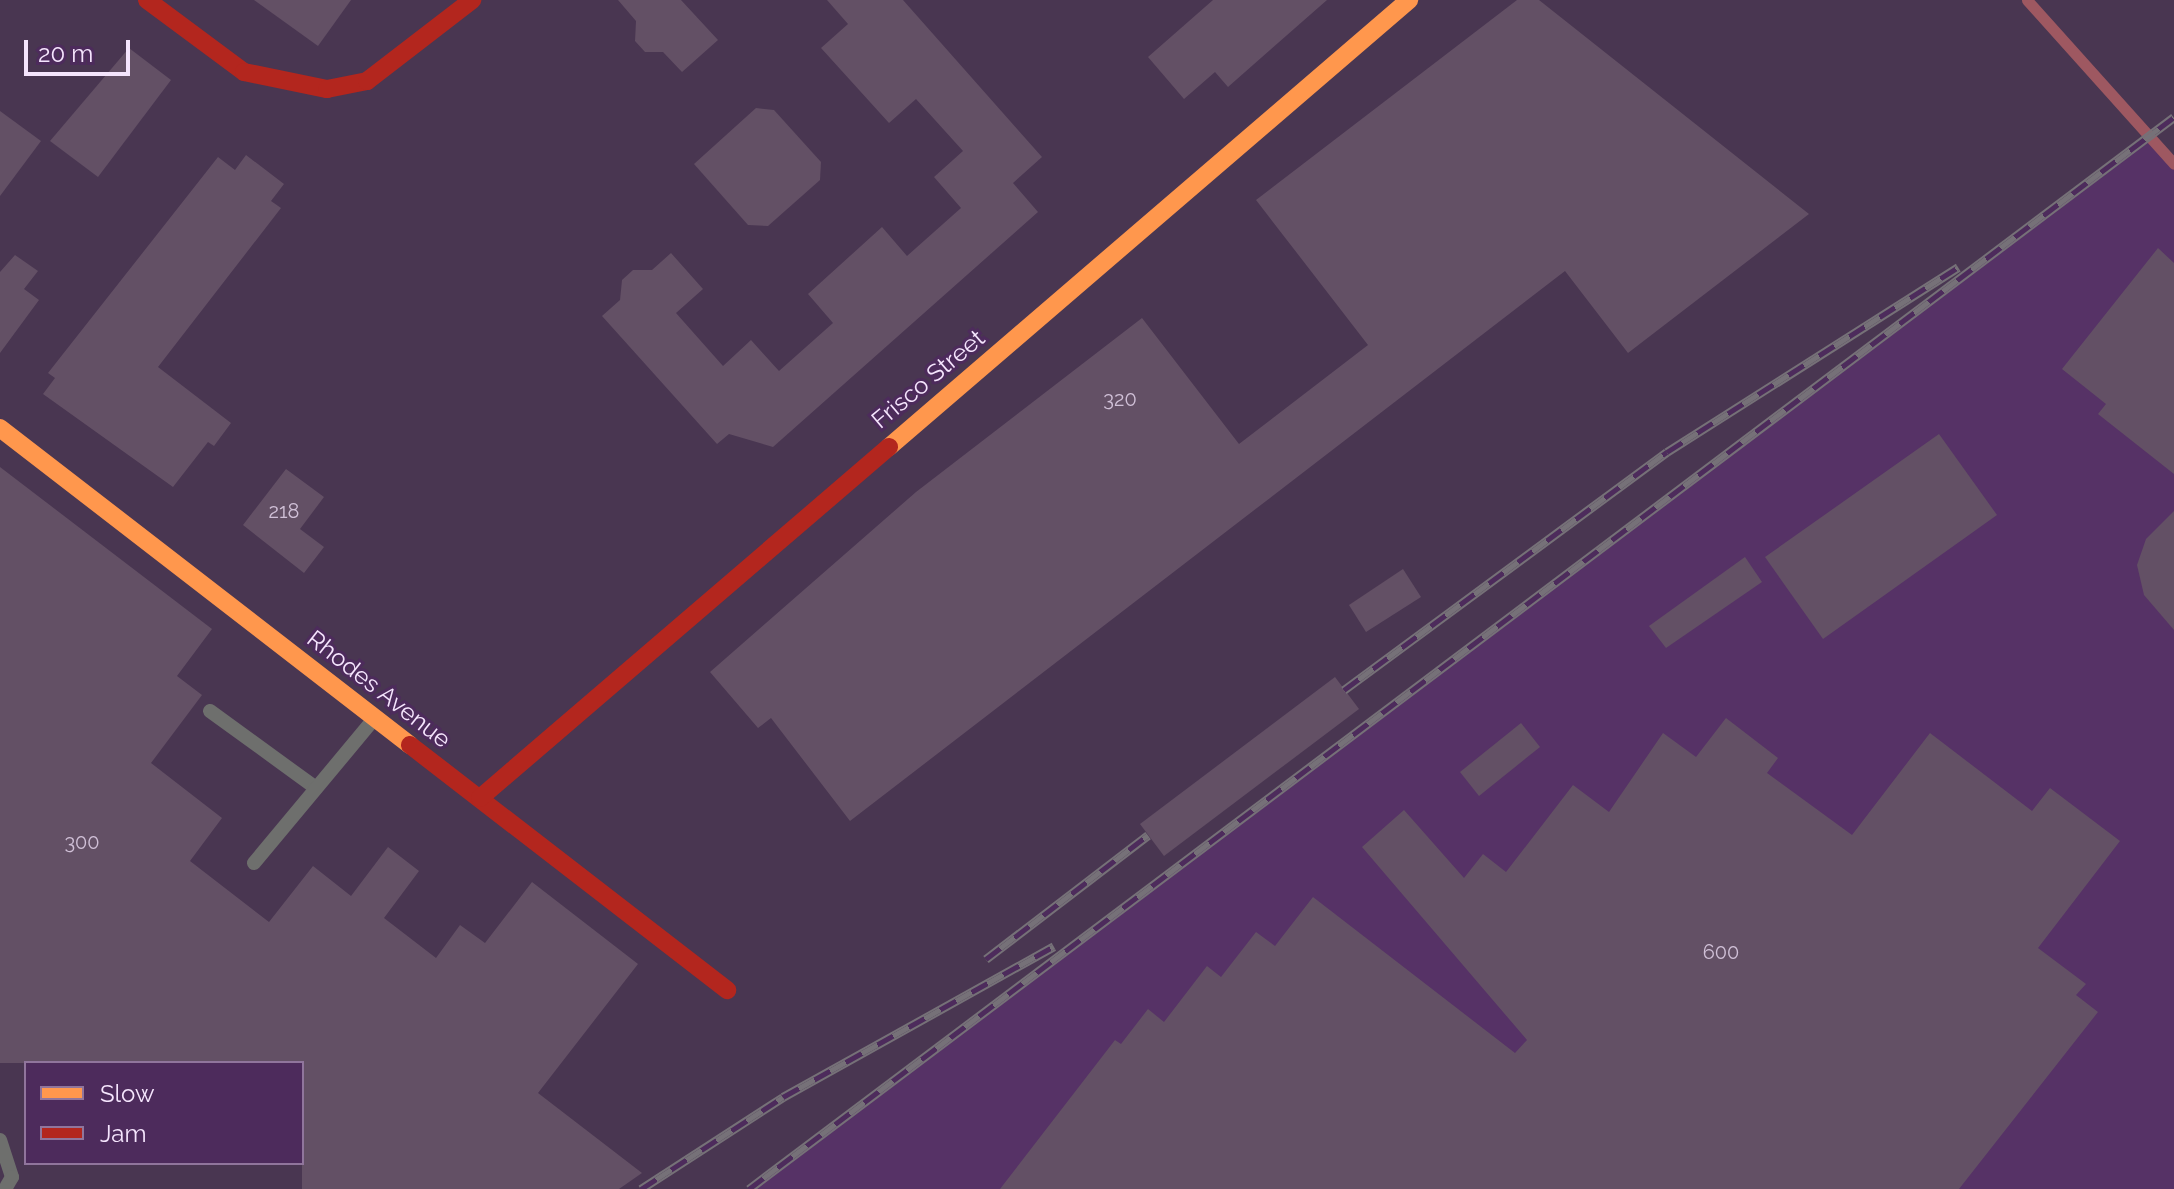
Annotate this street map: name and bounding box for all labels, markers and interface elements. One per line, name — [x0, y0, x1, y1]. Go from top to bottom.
scale bar — [28, 24, 134, 74]
text: 20 m — [38, 39, 93, 68]
street label: Frisco Street — [866, 323, 990, 435]
house number: 320 — [1103, 387, 1137, 411]
house number: 218 — [269, 499, 299, 523]
street label: Rhodes Avenue — [301, 624, 457, 754]
house number: 300 — [64, 830, 100, 854]
house number: 600 — [1703, 940, 1739, 964]
legend — [24, 1061, 304, 1165]
text: Slow — [100, 1079, 154, 1108]
text: Jam — [100, 1119, 146, 1148]

